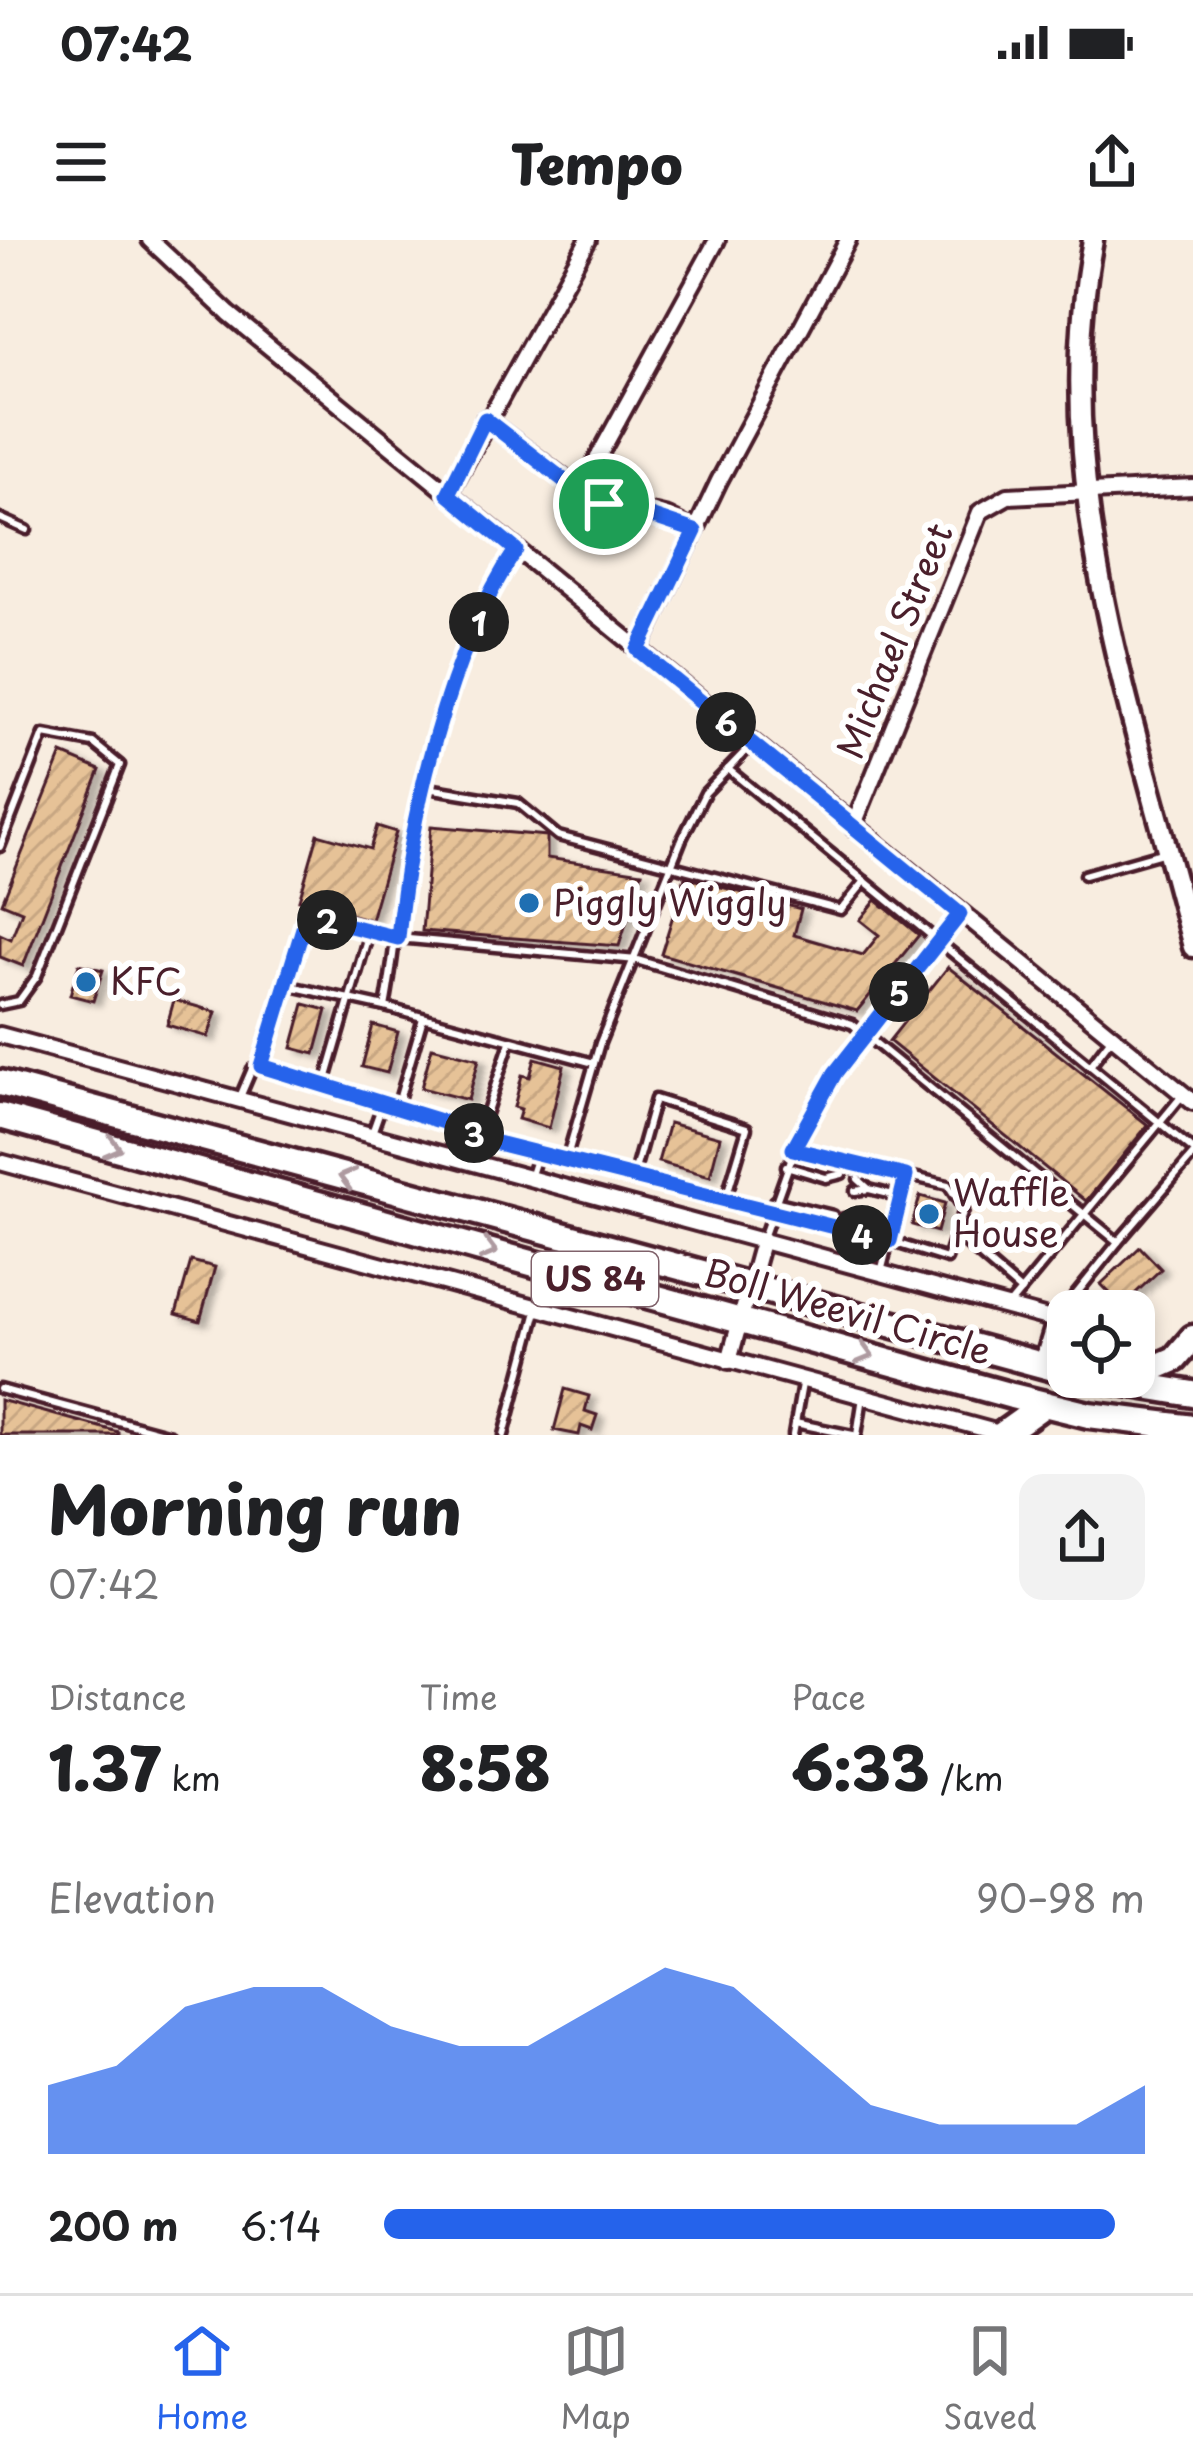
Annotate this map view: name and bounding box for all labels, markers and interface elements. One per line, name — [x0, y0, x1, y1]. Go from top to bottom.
text: 07:42 — [60, 8, 193, 76]
text: Tempo — [510, 122, 683, 203]
icon: menu — [48, 129, 114, 195]
icon: share — [1079, 129, 1145, 195]
pin — [553, 453, 655, 555]
icon: arrive — [571, 471, 637, 537]
street label: Michael Street — [821, 514, 965, 766]
pin: 1 — [449, 592, 509, 652]
text: 1 — [471, 597, 487, 647]
pin: 6 — [696, 692, 756, 752]
text: 6 — [714, 697, 738, 747]
place label: Piggly Wiggly — [553, 874, 786, 928]
pin: 2 — [297, 890, 357, 950]
marker: Piggly Wiggly — [516, 890, 542, 916]
text: 2 — [315, 895, 339, 945]
place label: KFC — [110, 953, 182, 1007]
pin: 5 — [869, 962, 929, 1022]
text: 5 — [888, 967, 910, 1017]
marker: KFC — [73, 969, 99, 995]
pin: 3 — [444, 1103, 504, 1163]
text: 3 — [463, 1108, 485, 1158]
one-way arrow — [102, 1132, 123, 1157]
place label: Waffle House — [953, 1164, 1070, 1259]
one-way arrow — [337, 1167, 358, 1192]
marker: Waffle House — [916, 1201, 942, 1227]
pin: 4 — [832, 1205, 892, 1265]
text: 4 — [851, 1210, 873, 1260]
one-way arrow — [478, 1236, 499, 1261]
street label: Boll Weevil Circle — [699, 1243, 999, 1377]
road number: US 84 — [532, 1252, 658, 1306]
map controls — [1047, 1290, 1155, 1398]
button: locate — [1047, 1290, 1155, 1398]
one-way arrow — [854, 1340, 875, 1365]
text: Morning run — [48, 1458, 462, 1557]
button: share — [1019, 1474, 1145, 1600]
text: 07:42 — [48, 1553, 160, 1612]
text: Distance — [48, 1671, 186, 1721]
text: Time — [420, 1671, 498, 1721]
text: Pace — [791, 1671, 866, 1721]
text: 1.37 — [48, 1721, 161, 1811]
text: 8:58 — [420, 1721, 551, 1811]
text: 6:33 — [791, 1721, 930, 1811]
text: km — [161, 1752, 221, 1802]
text: /km — [930, 1752, 1004, 1802]
text: Elevation — [48, 1867, 216, 1926]
text: 90–98 m — [976, 1867, 1145, 1926]
text: 200 m — [48, 2195, 178, 2254]
text: 6:14 — [240, 2195, 322, 2254]
tab: Home — [156, 2318, 248, 2440]
tab: Map — [560, 2318, 631, 2440]
tab: Saved — [943, 2318, 1037, 2440]

